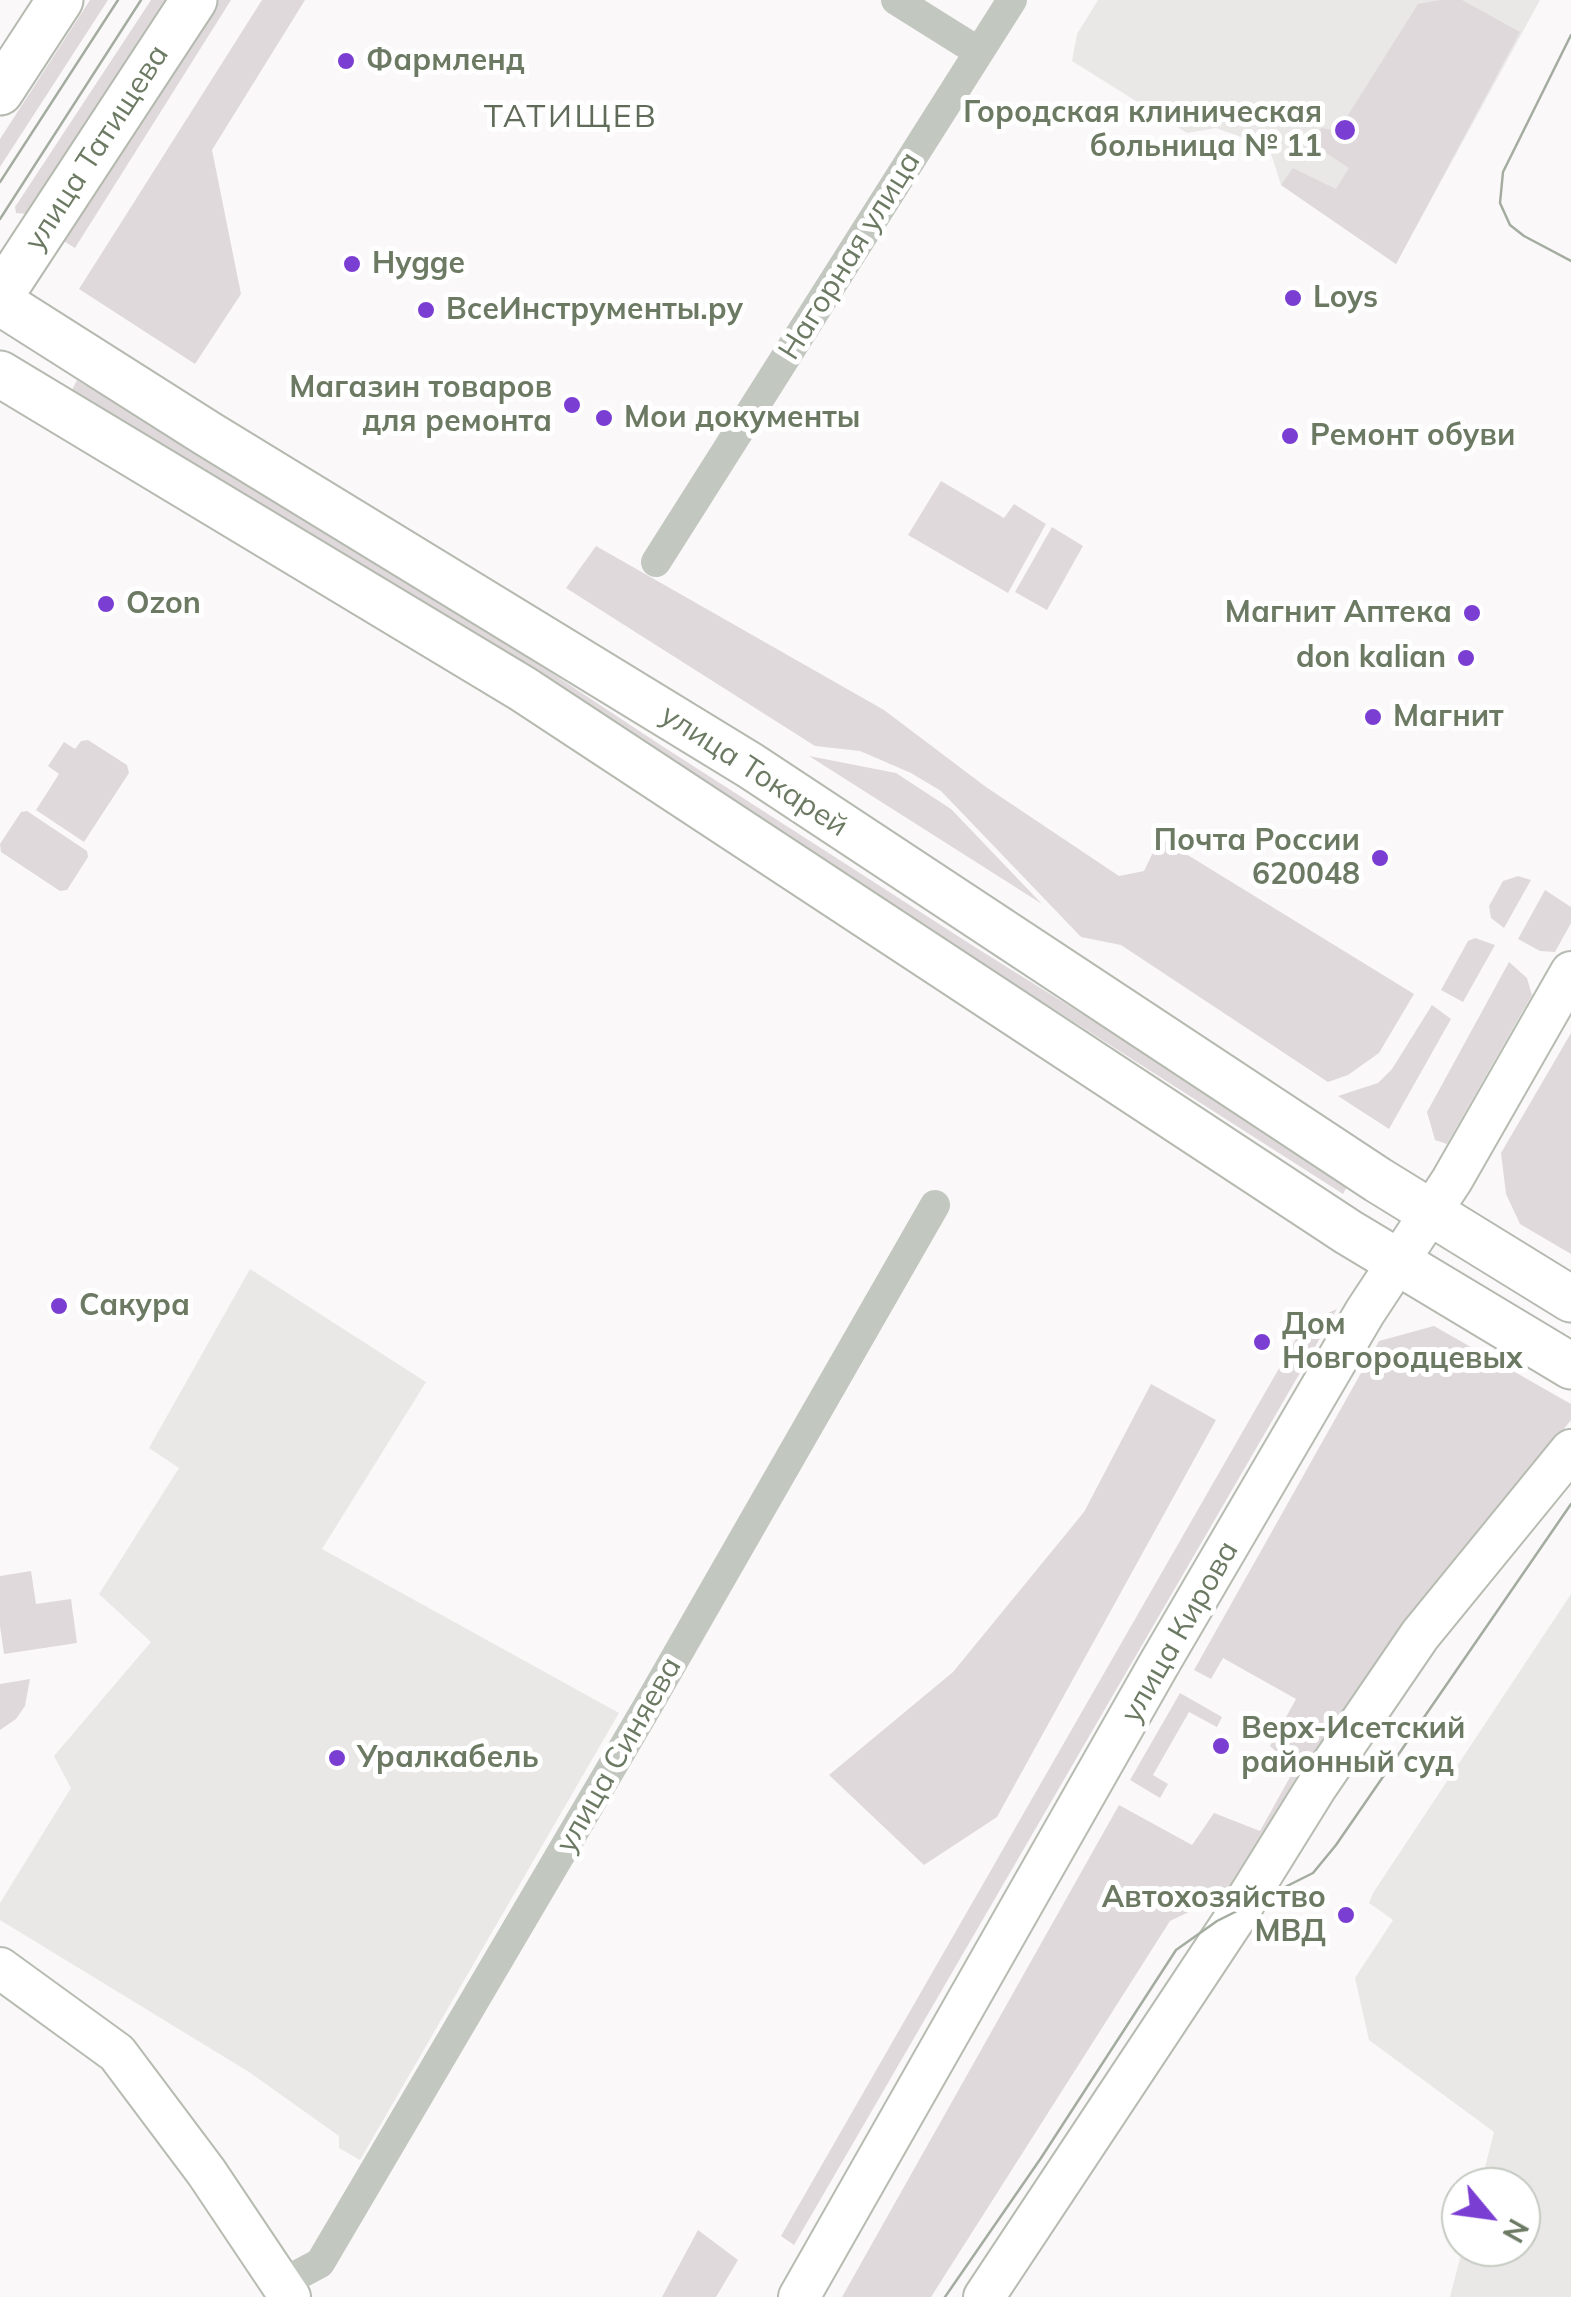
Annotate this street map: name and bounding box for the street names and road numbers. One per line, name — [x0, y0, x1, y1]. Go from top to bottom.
street label: улица Татищева — [17, 38, 177, 258]
street label: Нагорная улица — [772, 145, 928, 367]
street label: улица Токарей — [654, 697, 854, 845]
street label: улица Кирова — [1114, 1535, 1246, 1729]
street label: улица Синяева — [548, 1651, 690, 1859]

